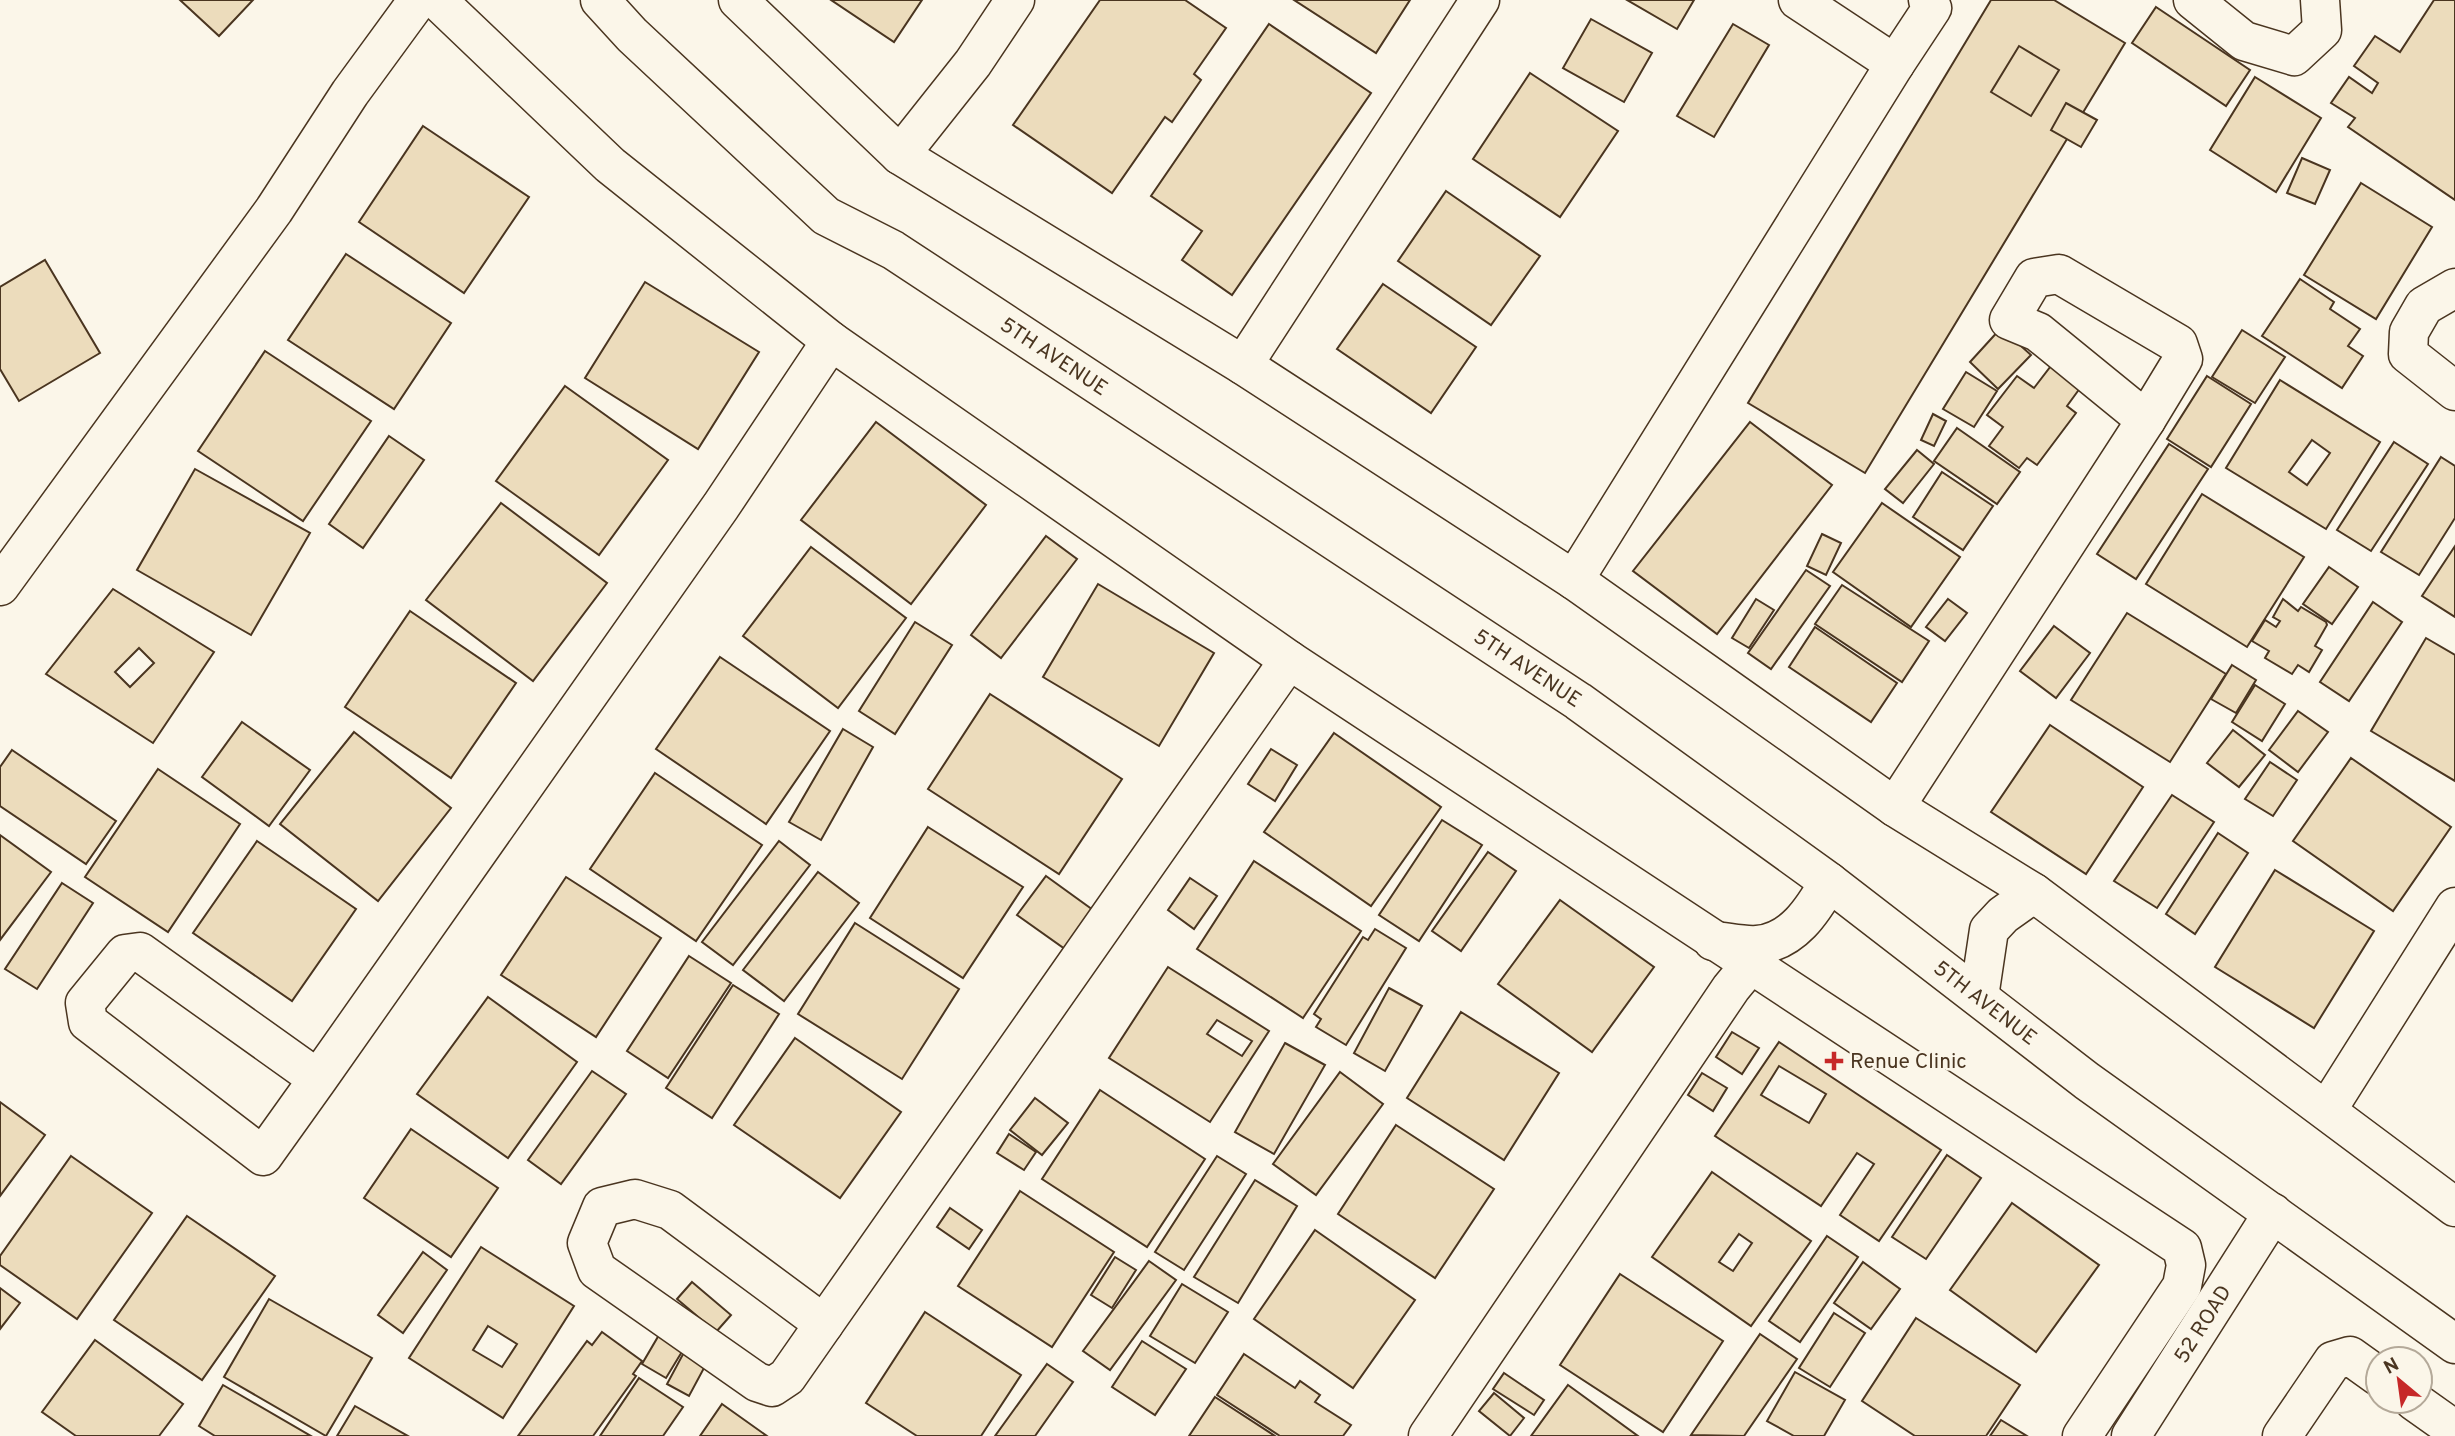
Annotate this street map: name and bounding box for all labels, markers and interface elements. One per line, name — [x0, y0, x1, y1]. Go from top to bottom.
street label: 5TH AVENUE — [994, 312, 1113, 403]
street label: 5TH AVENUE — [1468, 624, 1586, 715]
street label: 5TH AVENUE — [1927, 955, 2042, 1052]
place label: Renue Clinic — [1850, 1049, 1967, 1076]
marker: Renue Clinic — [1824, 1051, 1844, 1071]
street label: 52 ROAD — [2169, 1281, 2239, 1369]
north arrow — [2364, 1345, 2434, 1415]
text: N — [2380, 1353, 2404, 1381]

